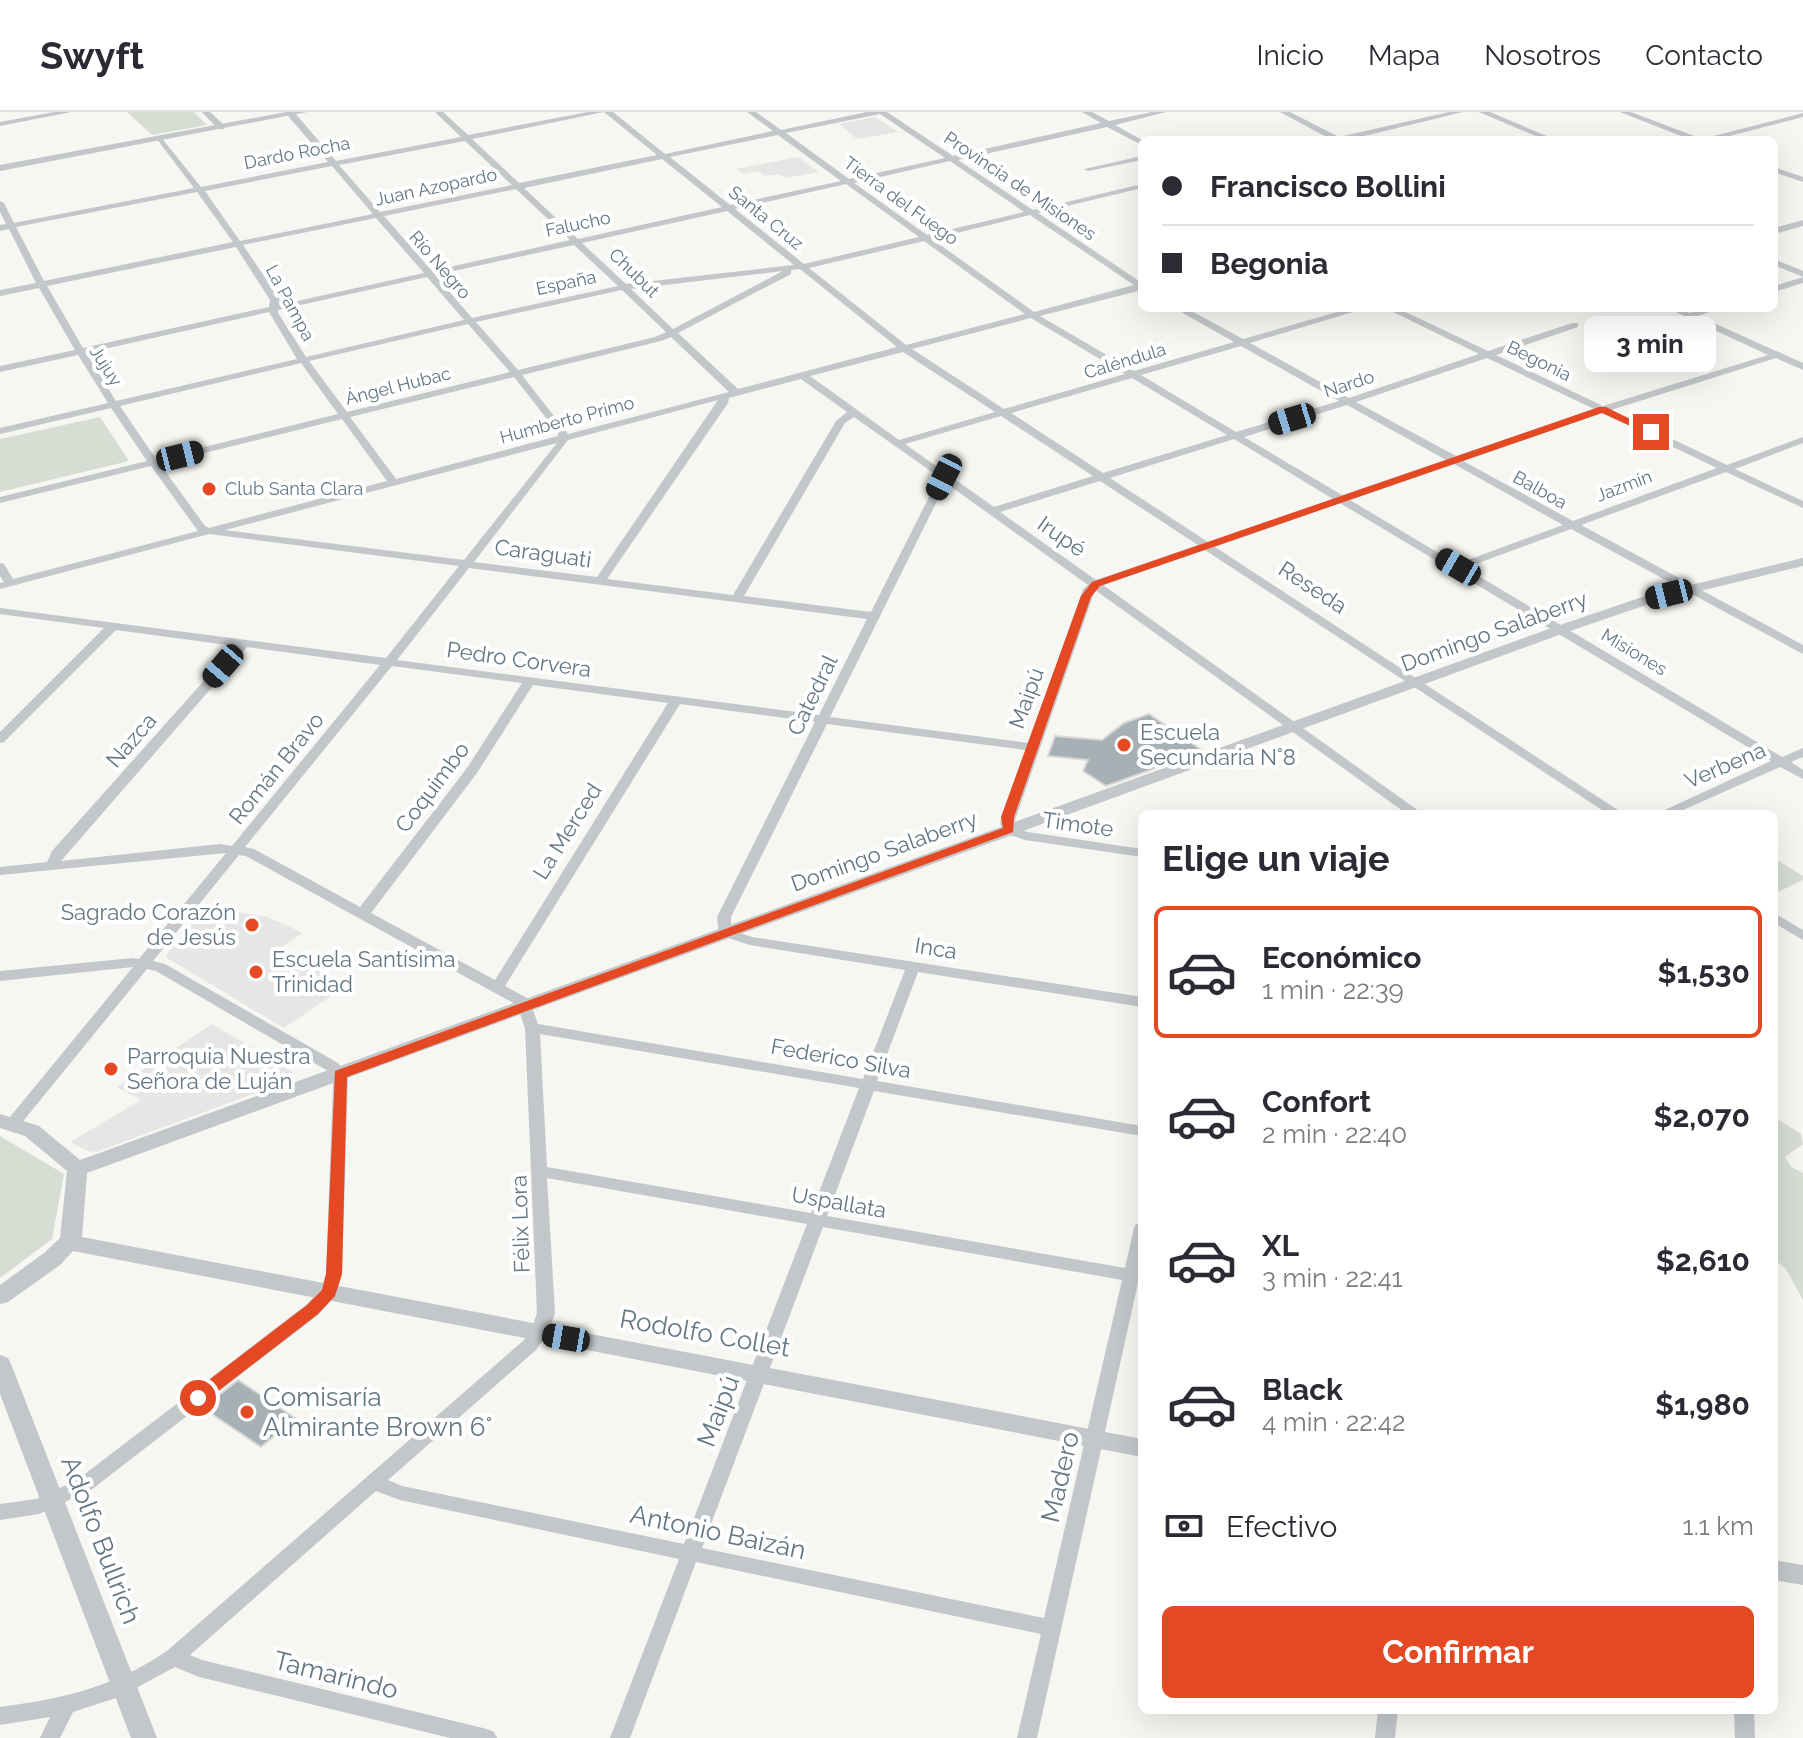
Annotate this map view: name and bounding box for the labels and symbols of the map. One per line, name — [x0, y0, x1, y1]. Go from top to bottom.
street label: Provincia de Misiones — [940, 127, 1101, 244]
street label: Dardo Rocha — [242, 132, 352, 173]
street label: Tierra del Fuego — [840, 152, 963, 249]
street label: Juan Azopardo — [373, 163, 499, 210]
street label: Santa Cruz — [725, 181, 808, 254]
street label: Falucho — [543, 206, 613, 241]
street label: Río Negro — [405, 226, 476, 303]
street label: Chubut — [605, 244, 664, 302]
street label: La Pampa — [262, 261, 319, 344]
street label: España — [534, 266, 598, 299]
callout: 3 min — [1585, 316, 1717, 372]
street label: Begonia — [1504, 336, 1575, 385]
street label: Caléndula — [1081, 338, 1168, 383]
street label: Jujuy — [86, 342, 127, 390]
street label: Ángel Hubac — [343, 361, 453, 409]
street label: Nardo — [1321, 365, 1377, 401]
street label: Humberto Primo — [497, 391, 637, 448]
car — [1266, 401, 1318, 437]
route end — [1633, 414, 1669, 450]
car — [154, 439, 206, 473]
car — [922, 450, 966, 504]
street label: Jazmín — [1593, 465, 1655, 506]
street label: Balboa — [1510, 466, 1571, 513]
place label: Club Santa Clara — [225, 478, 363, 499]
marker: Club Santa Clara — [200, 480, 218, 498]
street label: Irupé — [1033, 510, 1091, 562]
street label: Caraguati — [493, 533, 593, 573]
car — [1431, 545, 1485, 589]
street label: Reseda — [1274, 555, 1352, 619]
car — [1643, 577, 1695, 611]
street label: Domingo Salaberry — [1397, 585, 1591, 677]
street label: Misiones — [1598, 624, 1671, 679]
street label: Pedro Corvera — [445, 636, 593, 682]
car — [198, 640, 248, 692]
street label: Catedral — [781, 650, 843, 740]
street label: Maipú — [1003, 664, 1049, 732]
street label: Román Bravo — [223, 707, 329, 829]
street label: Nazca — [100, 708, 162, 772]
place label: Escuela Secundaria N°8 — [1140, 719, 1296, 770]
marker: Escuela Secundaria N°8 — [1115, 736, 1133, 754]
street label: Verbena — [1681, 736, 1769, 794]
street label: Coquimbo — [390, 737, 474, 837]
street label: La Merced — [527, 778, 607, 884]
street label: Domingo Salaberry — [787, 805, 981, 897]
street label: Timote — [1041, 806, 1115, 842]
place label: Sagrado Corazón de Jesús — [61, 899, 236, 950]
marker: Sagrado Corazón de Jesús — [243, 916, 261, 934]
street label: Inca — [913, 932, 959, 964]
place label: Escuela Santísima Trinidad — [272, 946, 456, 997]
marker: Escuela Santísima Trinidad — [247, 963, 265, 981]
street label: Federico Silva — [769, 1033, 913, 1083]
place label: Parroquia Nuestra Señora de Luján — [127, 1043, 310, 1094]
marker: Parroquia Nuestra Señora de Luján — [102, 1060, 120, 1078]
street label: Félix Lora — [505, 1175, 535, 1273]
street label: Uspallata — [790, 1181, 888, 1223]
street label: Rodolfo Collet — [618, 1303, 793, 1363]
car — [540, 1322, 592, 1354]
street label: Maipú — [691, 1371, 745, 1451]
route start — [180, 1380, 216, 1416]
place label: Comisaría Almirante Brown 6° — [263, 1382, 492, 1442]
marker: Comisaría Almirante Brown 6° — [238, 1403, 256, 1421]
street label: Madero — [1035, 1429, 1085, 1525]
street label: Adolfo Bullrich — [55, 1452, 147, 1628]
street label: Antonio Baizán — [627, 1499, 809, 1565]
street label: Tamarindo — [271, 1645, 401, 1705]

